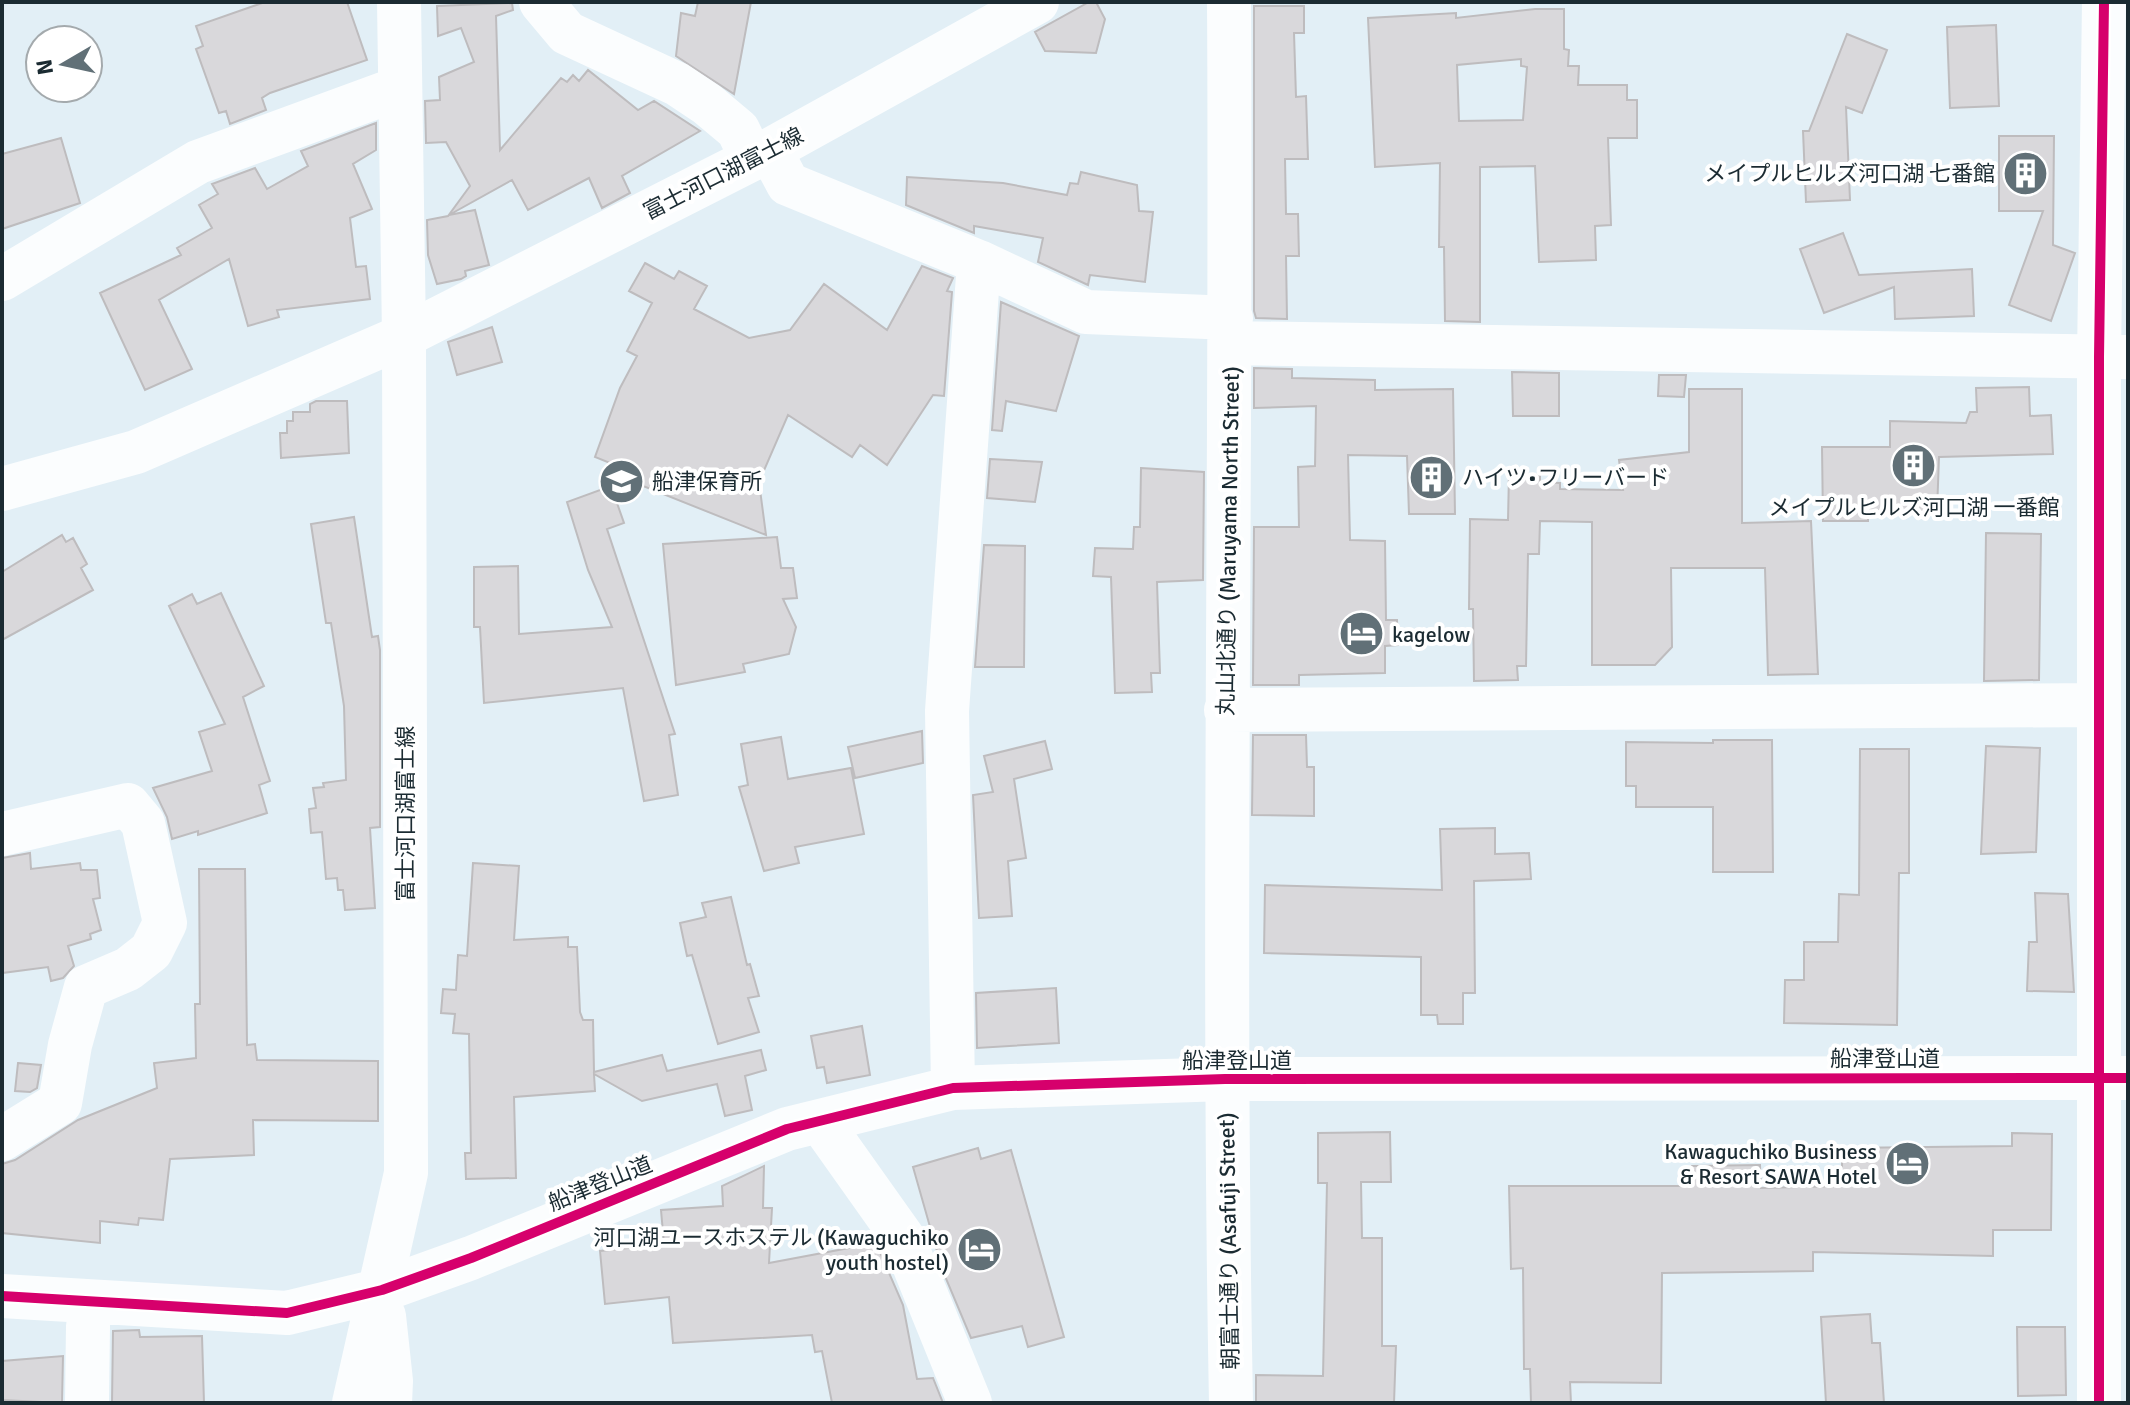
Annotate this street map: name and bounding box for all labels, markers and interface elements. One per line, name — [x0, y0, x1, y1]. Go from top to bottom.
north arrow — [24, 24, 104, 104]
text: N — [30, 57, 59, 77]
street label: 富士河口湖富士線 — [639, 121, 808, 225]
building icon: メイプルヒルズ河口湖 七番館 — [2002, 149, 2050, 197]
place label: メイプルヒルズ河口湖 七番館 — [1704, 160, 1995, 187]
street label: 丸山北通り (Maruyama North Street) — [1212, 366, 1245, 716]
building icon: メイプルヒルズ河口湖 一番館 — [1890, 442, 1938, 490]
building icon: ハイツ•フリーバード — [1407, 453, 1455, 501]
school or university icon: 船津保育所 — [597, 457, 645, 505]
place label: ハイツ•フリーバード — [1462, 464, 1669, 491]
place label: 船津保育所 — [652, 468, 762, 495]
place label: メイプルヒルズ河口湖 一番館 — [1769, 494, 2059, 521]
hotel icon: kagelow — [1337, 610, 1385, 658]
place label: kagelow — [1392, 621, 1470, 648]
street label: 富士河口湖富士線 — [392, 726, 419, 902]
street label: 船津登山道 — [1830, 1045, 1940, 1072]
street label: 船津登山道 — [1182, 1047, 1292, 1074]
street label: 朝富士通り (Asafuji Street) — [1213, 1112, 1244, 1370]
place label: Kawaguchiko Business & Resort SAWA Hotel — [1664, 1138, 1877, 1190]
hotel icon: Kawaguchiko Business & Resort SAWA Hotel — [1884, 1140, 1932, 1188]
street label: 船津登山道 — [544, 1150, 656, 1217]
place label: 河口湖ユースホステル (Kawaguchiko youth hostel) — [593, 1224, 949, 1276]
hotel icon: 河口湖ユースホステル (Kawaguchiko youth hostel) — [956, 1226, 1004, 1274]

